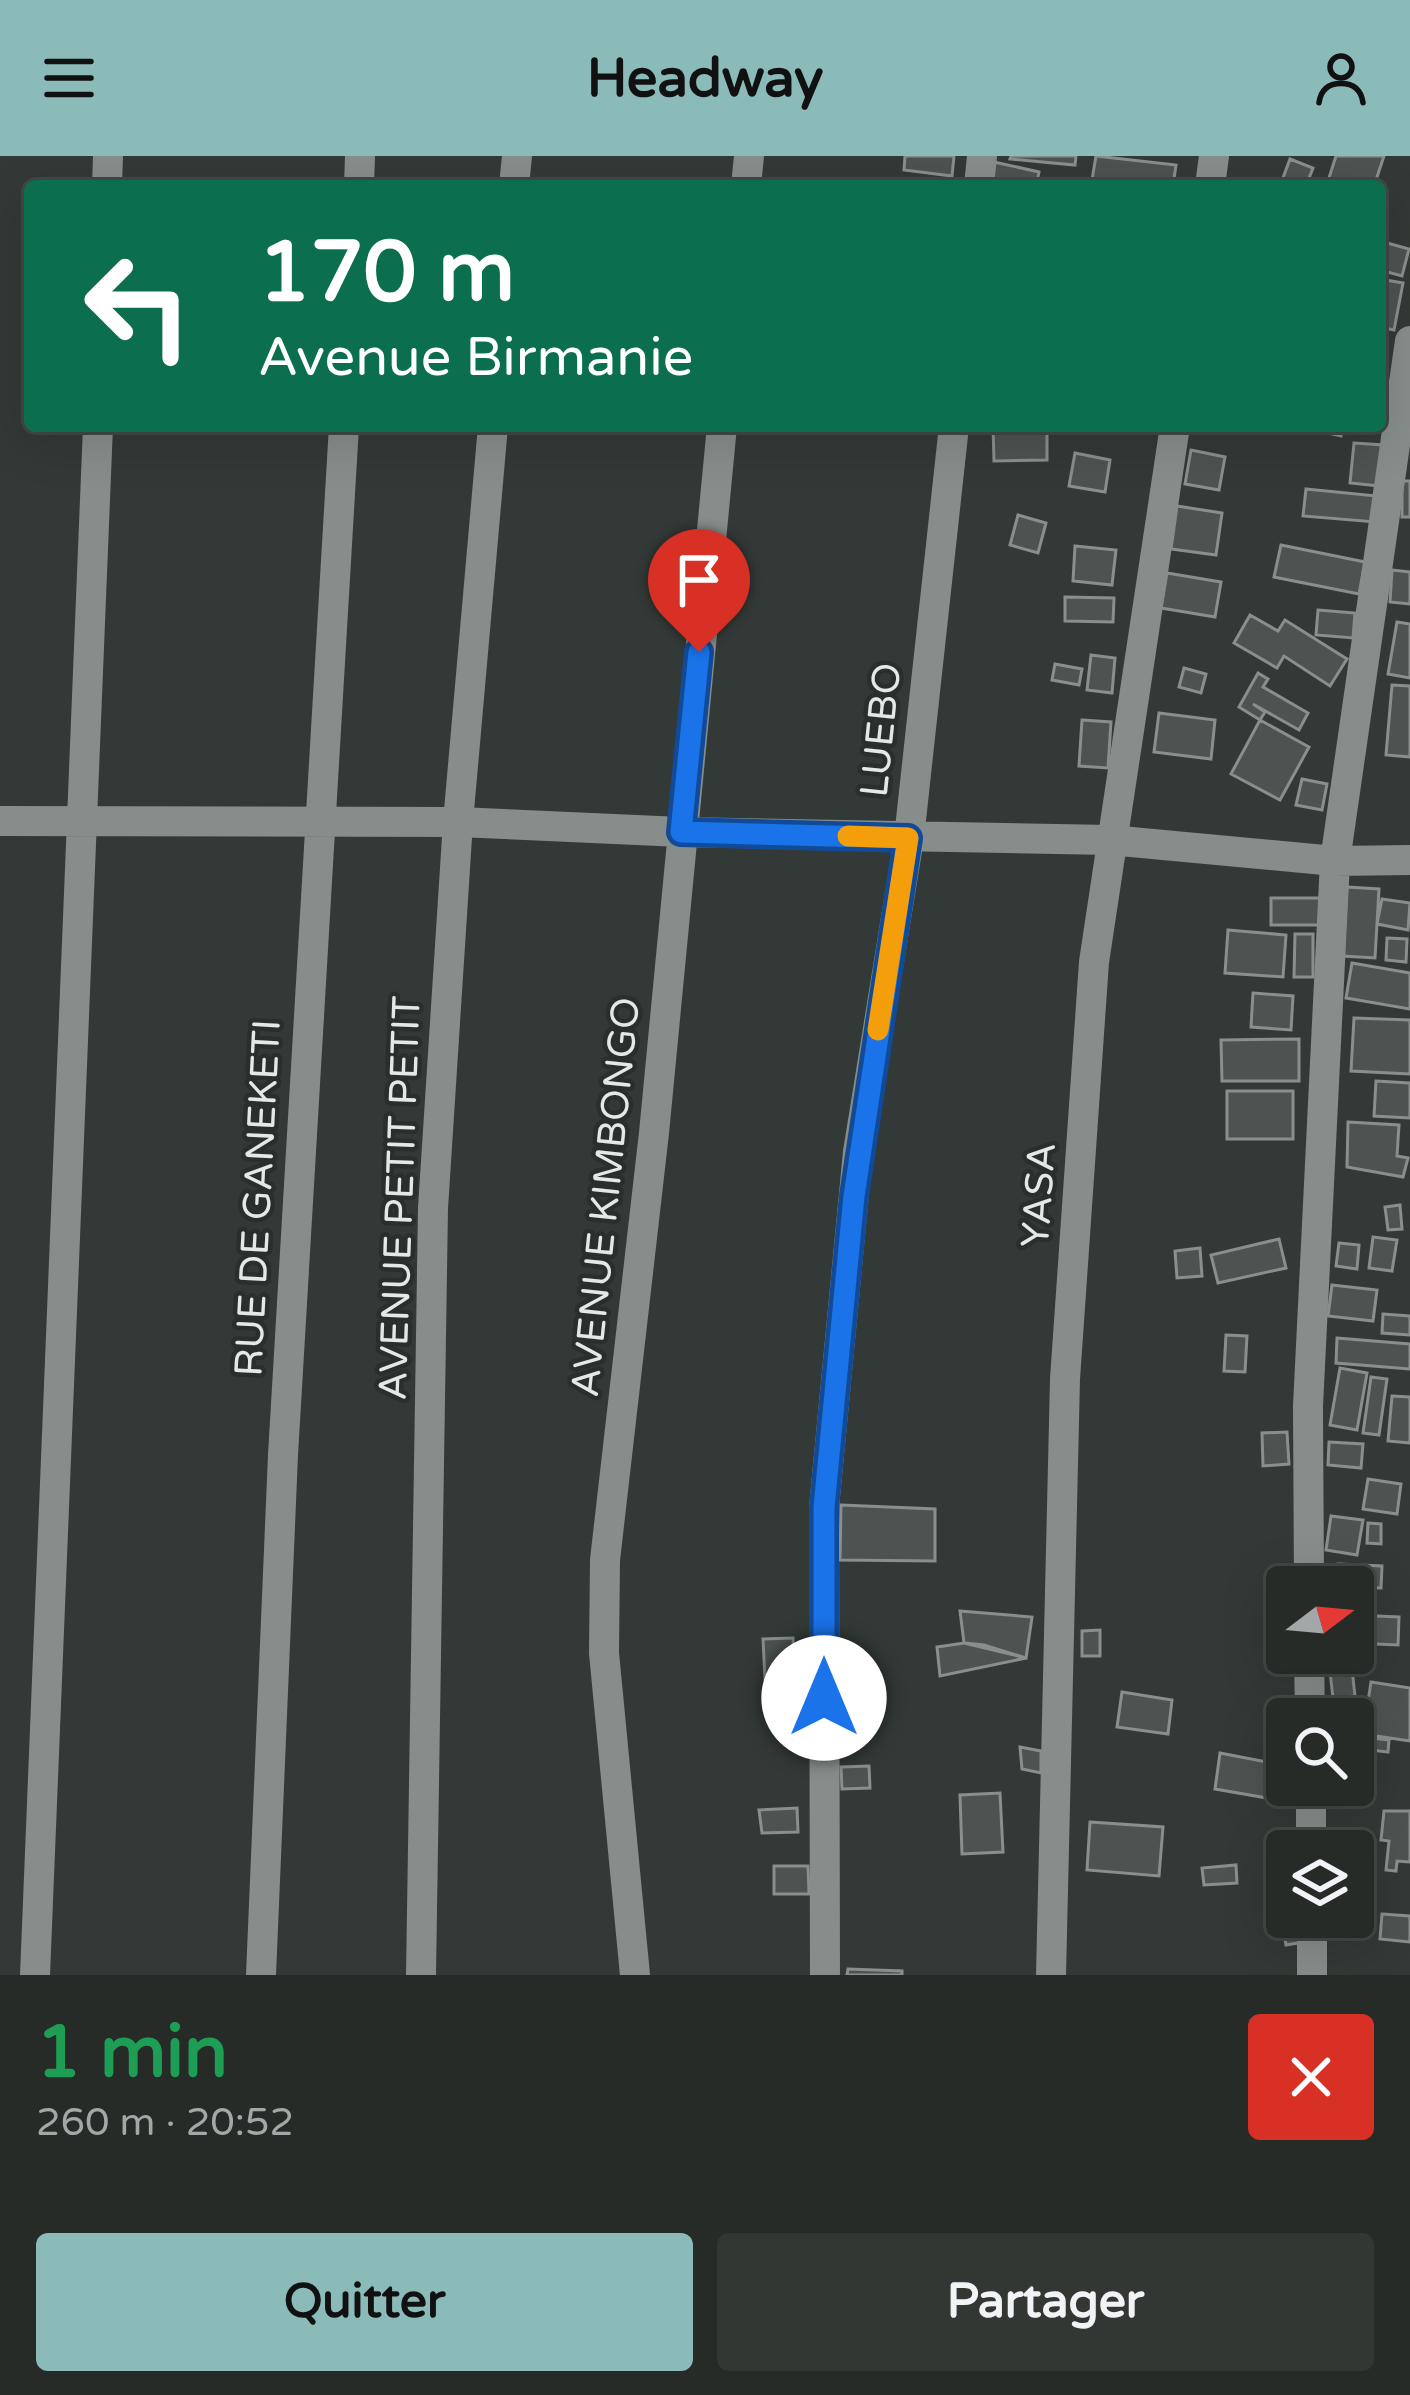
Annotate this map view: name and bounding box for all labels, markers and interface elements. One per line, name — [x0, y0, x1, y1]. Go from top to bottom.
icon: menu — [36, 45, 102, 111]
icon: person — [1308, 45, 1374, 111]
text: Headway — [587, 46, 823, 111]
text: 170 m — [258, 223, 515, 324]
icon: left — [60, 228, 216, 384]
text: Avenue Birmanie — [258, 325, 693, 390]
pin — [648, 529, 750, 652]
icon: arrive — [666, 547, 732, 613]
street label: LUEBO — [851, 660, 911, 800]
street label: AVENUE PETIT PETIT — [369, 995, 431, 1401]
street label: AVENUE KIMBONGO — [562, 995, 650, 1399]
street label: RUE DE GANEKETI — [225, 1018, 291, 1378]
street label: YASA — [1012, 1141, 1066, 1249]
north arrow — [1266, 1566, 1374, 1674]
map controls — [1266, 1566, 1374, 1938]
position arrow — [761, 1635, 887, 1761]
button: search — [1266, 1698, 1374, 1806]
button: layers — [1266, 1830, 1374, 1938]
text: 1 min — [36, 2010, 228, 2097]
button: close — [1248, 2014, 1374, 2140]
text: 260 m · 20:52 — [36, 2099, 294, 2146]
button: Quitter — [36, 2233, 693, 2371]
button: Partager — [717, 2233, 1374, 2371]

